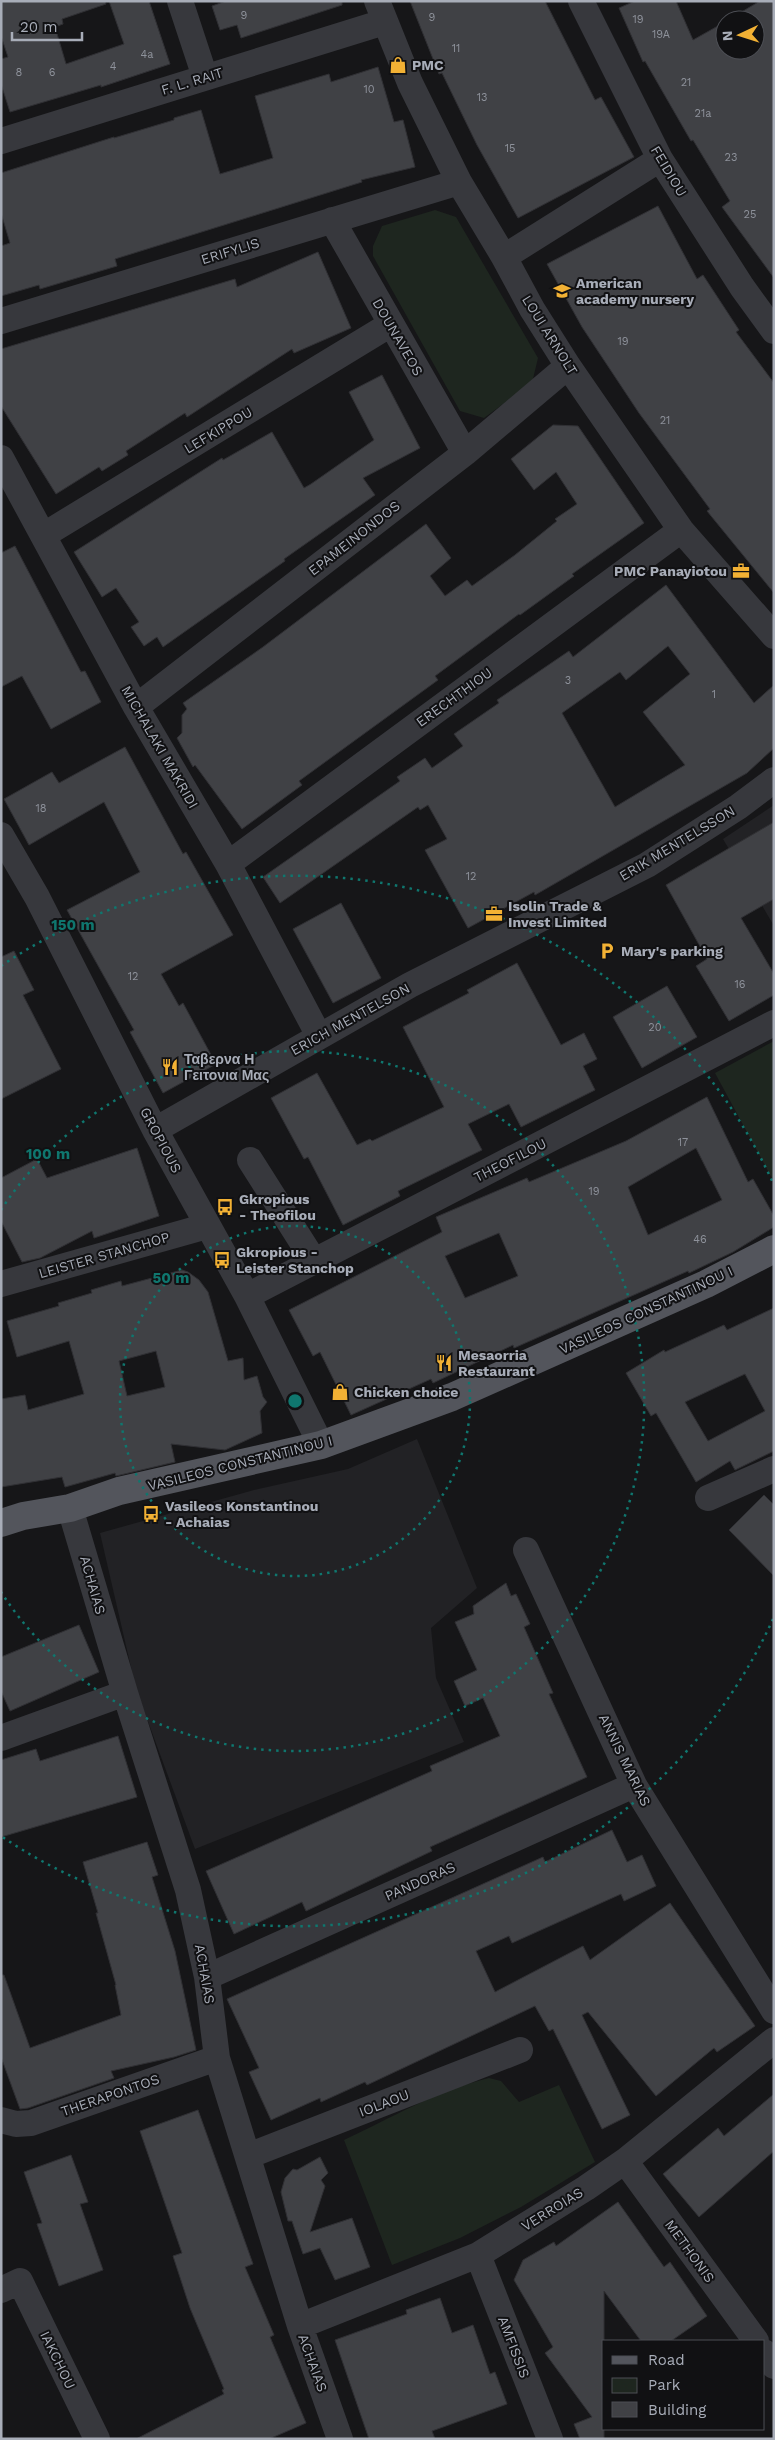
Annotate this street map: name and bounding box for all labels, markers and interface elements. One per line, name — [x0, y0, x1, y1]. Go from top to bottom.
house number: 9 — [241, 9, 248, 22]
scale bar — [12, 10, 82, 42]
north arrow — [715, 10, 765, 60]
house number: 9 — [429, 11, 436, 24]
house number: 19 — [632, 13, 644, 26]
text: 20 m — [20, 18, 58, 36]
house number: 19A — [652, 28, 670, 41]
text: N — [719, 30, 735, 42]
house number: 11 — [452, 42, 460, 55]
house number: 4a — [141, 48, 153, 61]
shop icon: PMC — [388, 55, 408, 75]
place label: PMC — [412, 57, 444, 73]
house number: 4 — [110, 60, 117, 73]
street label: F. L. RAIT — [159, 64, 225, 98]
house number: 8 — [16, 66, 23, 79]
house number: 6 — [49, 66, 56, 79]
house number: 21 — [681, 76, 691, 89]
house number: 10 — [363, 83, 375, 96]
house number: 13 — [477, 91, 487, 104]
house number: 21a — [695, 107, 711, 120]
house number: 15 — [505, 142, 515, 155]
street label: FEIDIOU — [648, 143, 690, 199]
house number: 23 — [725, 151, 737, 164]
house number: 25 — [744, 208, 756, 221]
street label: ERIFYLIS — [199, 235, 261, 267]
place label: American academy nursery — [576, 275, 694, 307]
school or university icon: American academy nursery — [552, 281, 572, 301]
street label: LOUI ARNOLT — [519, 292, 581, 378]
street label: DOUNAVEOS — [369, 296, 427, 378]
house number: 19 — [617, 335, 629, 348]
street label: LEFKIPPOU — [181, 403, 255, 457]
house number: 21 — [660, 414, 670, 427]
street label: EPAMEINONDOS — [305, 497, 403, 579]
office icon: PMC Panayiotou — [731, 561, 751, 581]
place label: PMC Panayiotou — [614, 563, 727, 579]
street label: ERECHTHIOU — [413, 664, 495, 730]
house number: 3 — [565, 674, 571, 687]
street label: MICHALAKI MAKRIDI — [118, 683, 202, 811]
house number: 1 — [712, 688, 716, 701]
house number: 18 — [35, 802, 47, 815]
street label: ERIK MENTELSSON — [616, 802, 738, 884]
house number: 12 — [466, 870, 476, 883]
place label: Isolin Trade & Invest Limited — [508, 898, 607, 930]
office icon: Isolin Trade & Invest Limited — [484, 904, 504, 924]
text: 150 m — [51, 916, 95, 934]
parking icon: Mary's parking — [597, 941, 617, 961]
place label: Mary's parking — [621, 943, 723, 959]
house number: 12 — [128, 970, 138, 983]
house number: 16 — [735, 978, 746, 991]
street label: ERICH MENTELSON — [288, 980, 412, 1058]
house number: 20 — [648, 1021, 662, 1034]
place label: Ταβερνα Η Γειτονια Μας — [184, 1051, 269, 1083]
restaurant icon: Ταβερνα Η Γειτονια Μας — [160, 1057, 180, 1077]
street label: GROPIOUS — [137, 1105, 185, 1176]
street label: THEOFILOU — [471, 1135, 549, 1185]
house number: 17 — [678, 1136, 688, 1149]
text: 100 m — [26, 1145, 70, 1163]
house number: 19 — [588, 1185, 600, 1198]
place label: Gkropious - Theofilou — [239, 1191, 316, 1223]
bus stop icon: Gkropious - Theofilou — [215, 1197, 235, 1217]
street label: LEISTER STANCHOP — [37, 1229, 171, 1281]
house number: 46 — [693, 1233, 707, 1246]
place label: Gkropious - Leister Stanchop — [236, 1244, 354, 1276]
bus stop icon: Gkropious - Leister Stanchop — [212, 1250, 232, 1270]
street label: VASILEOS CONSTANTINOU I — [557, 1263, 735, 1357]
text: 50 m — [153, 1269, 189, 1287]
place label: Mesaorria Restaurant — [458, 1347, 535, 1379]
restaurant icon: Mesaorria Restaurant — [434, 1353, 454, 1373]
shop icon: Chicken choice — [330, 1382, 350, 1402]
place label: Chicken choice — [354, 1384, 458, 1400]
centre of rings — [286, 1392, 304, 1410]
street label: VASILEOS CONSTANTINOU I — [146, 1432, 334, 1494]
place label: Vasileos Konstantinou - Achaias — [165, 1498, 318, 1530]
bus stop icon: Vasileos Konstantinou - Achaias — [141, 1504, 161, 1524]
street label: ACHAIAS — [77, 1554, 109, 1616]
street label: ANNIS MARIAS — [596, 1711, 654, 1809]
street label: PANDORAS — [382, 1858, 458, 1904]
street label: ACHAIAS — [192, 1943, 218, 2005]
street label: THERAPONTOS — [59, 2071, 161, 2119]
street label: IOLAOU — [357, 2086, 411, 2120]
street label: VERROIAS — [518, 2184, 586, 2234]
street label: METHONIS — [662, 2217, 718, 2285]
street label: AMFISSIS — [495, 2314, 533, 2380]
street label: IAKCHOU — [37, 2328, 79, 2392]
street label: ACHAIAS — [295, 2332, 331, 2394]
legend — [602, 2340, 765, 2430]
text: Road — [648, 2351, 685, 2369]
text: Park — [648, 2376, 681, 2394]
text: Building — [648, 2401, 706, 2419]

